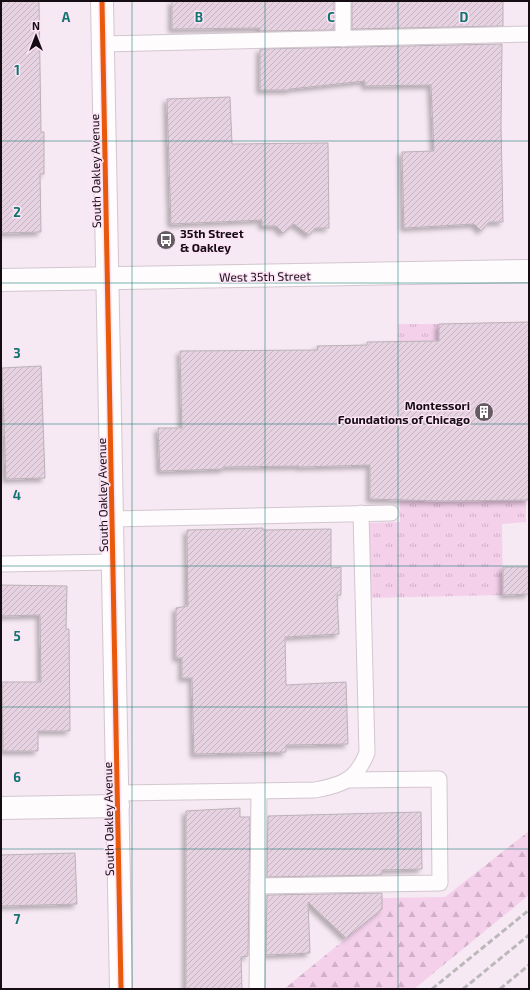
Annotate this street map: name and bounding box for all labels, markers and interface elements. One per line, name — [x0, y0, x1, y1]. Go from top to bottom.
text: A — [62, 9, 71, 25]
text: B — [195, 9, 203, 25]
text: C — [327, 9, 335, 25]
text: D — [460, 9, 469, 25]
north arrow — [16, 16, 56, 56]
text: N — [32, 19, 40, 32]
text: 1 — [14, 62, 20, 78]
street label: South Oakley Avenue — [87, 114, 103, 228]
text: 2 — [13, 204, 21, 220]
place label: 35th Street & Oakley — [180, 226, 244, 255]
bus stop icon: 35th Street & Oakley — [155, 229, 177, 251]
street label: West 35th Street — [219, 268, 311, 284]
text: 3 — [13, 345, 21, 361]
place label: Montessori Foundations of Chicago — [338, 398, 470, 426]
building icon: Montessori Foundations of Chicago — [473, 401, 495, 423]
street label: South Oakley Avenue — [94, 438, 110, 552]
text: 4 — [13, 487, 21, 503]
text: 5 — [13, 628, 21, 644]
street label: South Oakley Avenue — [100, 762, 116, 876]
text: 6 — [13, 769, 21, 785]
text: 7 — [14, 911, 21, 927]

